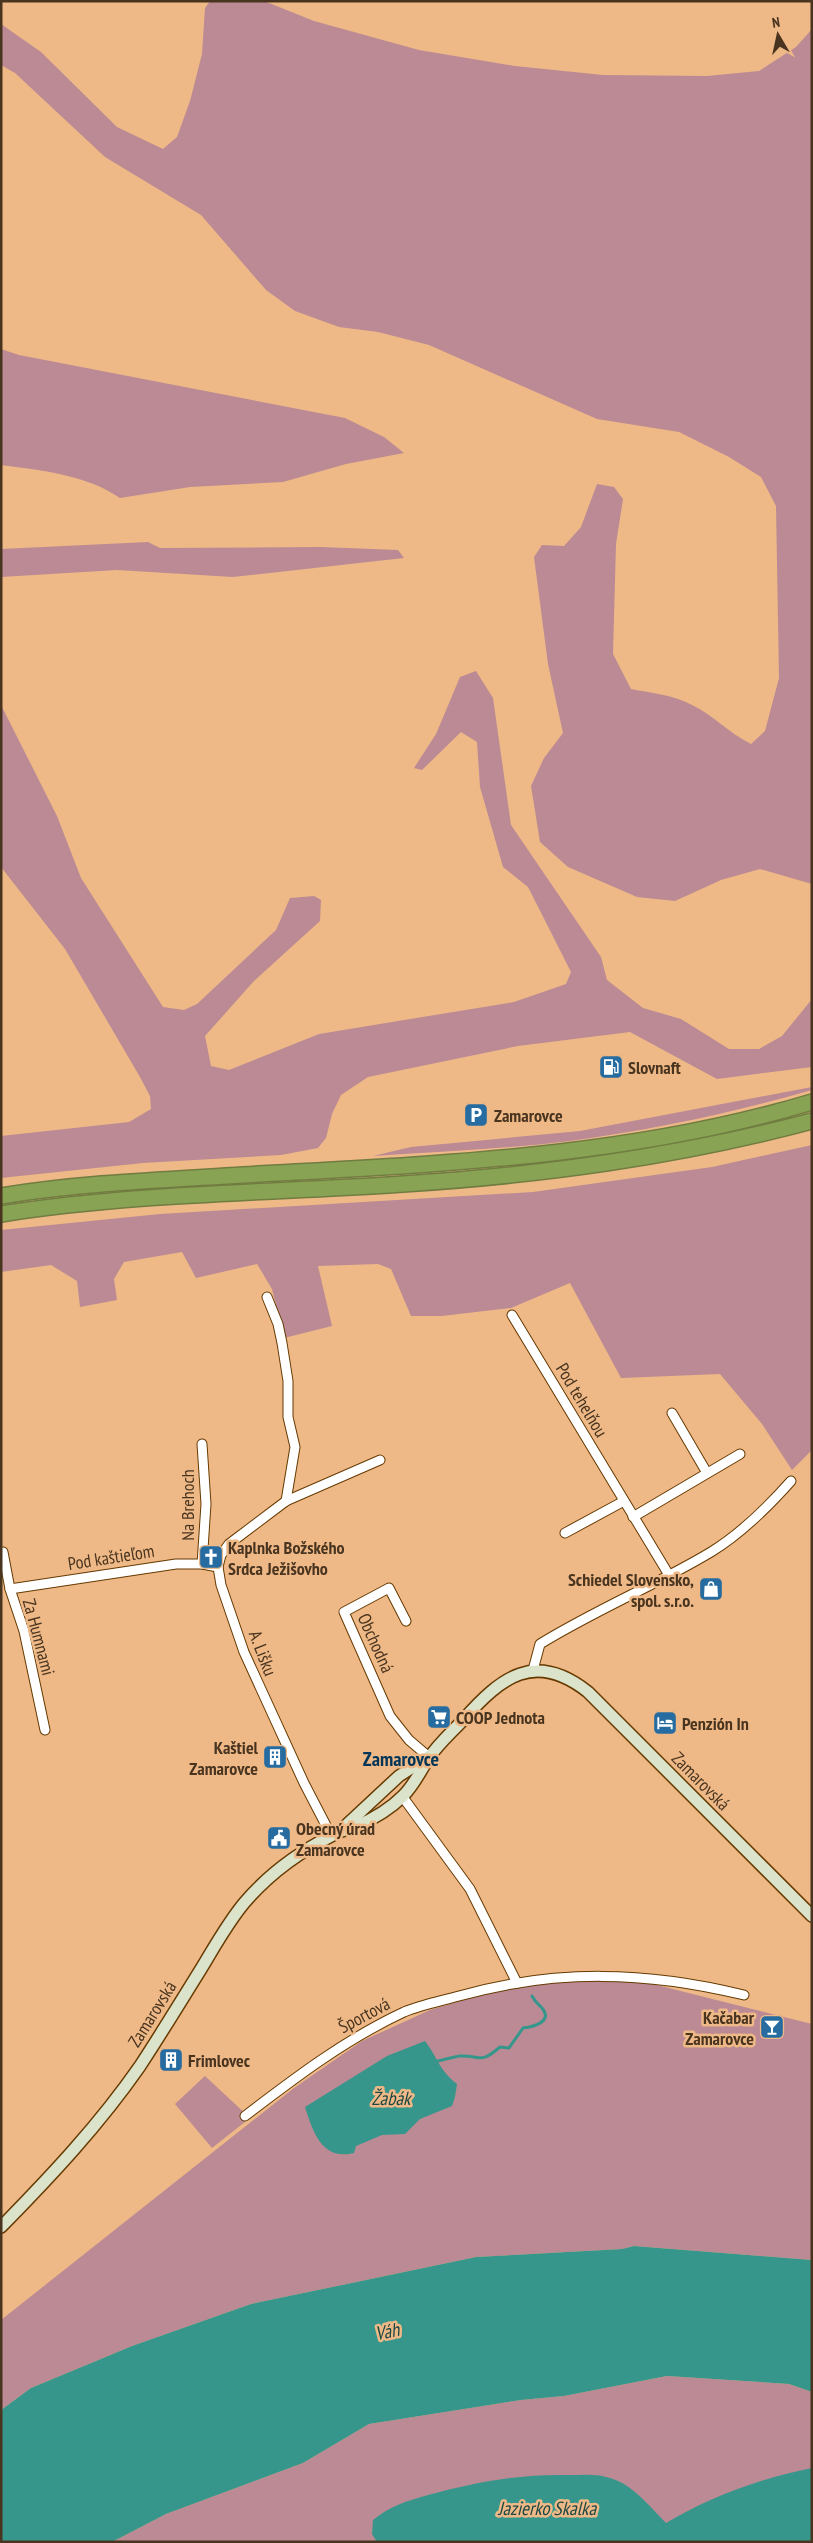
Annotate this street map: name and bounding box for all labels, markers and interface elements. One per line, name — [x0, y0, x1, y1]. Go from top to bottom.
north arrow — [753, 10, 803, 60]
text: N — [771, 13, 781, 32]
fuel station icon: Slovnaft — [598, 1054, 624, 1080]
place label: Slovnaft — [628, 1056, 682, 1079]
parking icon: Zamarovce — [463, 1102, 489, 1128]
place label: Zamarovce — [494, 1104, 563, 1127]
street label: Pod tehelňou — [551, 1359, 613, 1441]
street label: Na Brehoch — [176, 1469, 199, 1541]
place label: Kaplnka Božského Srdca Ježišovho — [228, 1536, 345, 1580]
street label: Pod kaštieľom — [66, 1539, 156, 1575]
church icon: Kaplnka Božského Srdca Ježišovho — [198, 1544, 224, 1570]
place label: Schiedel Slovensko, spol. s.r.o. — [568, 1568, 694, 1612]
shop icon: Schiedel Slovensko, spol. s.r.o. — [698, 1576, 724, 1602]
street label: Za Humnami — [18, 1596, 60, 1678]
street label: Obchodná — [353, 1610, 399, 1676]
street label: A. Lišku — [244, 1627, 282, 1679]
supermarket icon: COOP Jednota — [426, 1704, 452, 1730]
place label: COOP Jednota — [456, 1706, 545, 1729]
hotel icon: Penzión In — [652, 1710, 678, 1736]
place label: Penzión In — [682, 1712, 749, 1735]
place label: Kaštiel Zamarovce — [189, 1736, 259, 1780]
building icon: Kaštiel Zamarovce — [262, 1744, 288, 1770]
district label: Zamarovce — [363, 1746, 439, 1772]
street label: Zamarovská — [667, 1747, 735, 1815]
place label: Obecný úrad Zamarovce — [296, 1817, 375, 1861]
public building icon: Obecný úrad Zamarovce — [266, 1825, 292, 1851]
street label: Zamarovská — [123, 1977, 181, 2051]
street label: Športová — [334, 1992, 394, 2038]
place label: Kačabar Zamarovce — [685, 2006, 755, 2050]
bar icon: Kačabar Zamarovce — [759, 2014, 785, 2040]
building icon: Frimlovec — [158, 2047, 184, 2073]
place label: Frimlovec — [188, 2049, 251, 2072]
water label: Žabák — [372, 2086, 413, 2110]
water label: Váh — [373, 2317, 403, 2345]
water label: Jazierko Skalka — [497, 2496, 597, 2520]

